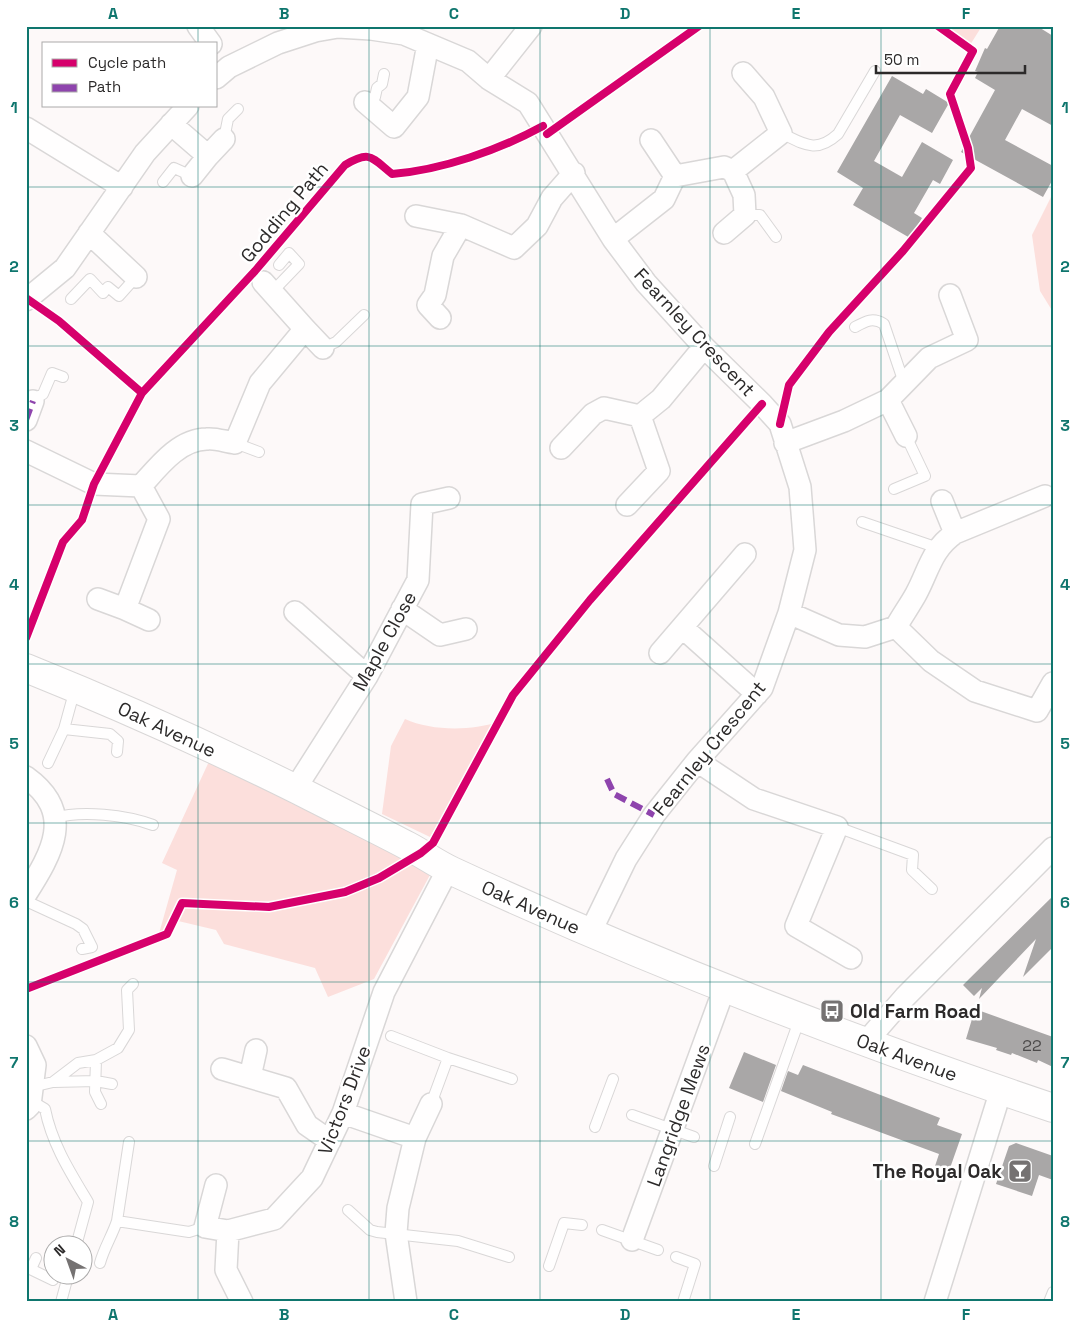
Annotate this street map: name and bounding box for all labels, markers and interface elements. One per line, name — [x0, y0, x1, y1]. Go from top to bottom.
text: A — [108, 3, 118, 24]
text: B — [279, 3, 289, 24]
text: C — [449, 3, 459, 24]
text: D — [620, 3, 630, 24]
text: E — [792, 3, 801, 24]
text: F — [962, 3, 971, 24]
legend — [42, 42, 218, 108]
scale bar — [876, 42, 1025, 74]
text: 50 m — [884, 50, 919, 69]
text: Cycle path — [88, 53, 166, 72]
text: Path — [88, 77, 121, 96]
text: 1 — [10, 97, 18, 118]
text: 1 — [1061, 97, 1069, 118]
street label: Godding Path — [235, 157, 334, 268]
text: 2 — [9, 256, 19, 277]
text: 2 — [1060, 256, 1070, 277]
street label: Fearnley Crescent — [629, 263, 761, 402]
text: 3 — [9, 415, 19, 436]
text: 3 — [1060, 415, 1070, 436]
text: 4 — [9, 574, 19, 595]
text: 4 — [1060, 574, 1070, 595]
street label: Maple Close — [347, 587, 422, 696]
street label: Fearnley Crescent — [647, 676, 772, 821]
street label: Oak Avenue — [114, 696, 220, 763]
text: 5 — [9, 733, 19, 754]
text: 5 — [1060, 733, 1070, 754]
street label: Oak Avenue — [477, 875, 584, 940]
text: 6 — [9, 892, 19, 913]
text: 6 — [1060, 892, 1070, 913]
bus stop icon: Old Farm Road — [819, 998, 845, 1024]
place label: Old Farm Road — [850, 999, 981, 1024]
street label: Oak Avenue — [853, 1028, 961, 1087]
house number: 22 — [1022, 1035, 1042, 1056]
street label: Langridge Mews — [641, 1040, 716, 1190]
street label: Victors Drive — [312, 1042, 377, 1158]
text: 7 — [10, 1052, 19, 1073]
text: 7 — [1061, 1052, 1070, 1073]
bar icon: The Royal Oak — [1007, 1158, 1033, 1184]
place label: The Royal Oak — [873, 1159, 1002, 1184]
text: 8 — [9, 1211, 19, 1232]
text: 8 — [1060, 1211, 1070, 1232]
north arrow — [42, 1236, 92, 1286]
text: N — [50, 1240, 69, 1260]
text: A — [108, 1304, 118, 1325]
text: B — [279, 1304, 289, 1325]
text: C — [449, 1304, 459, 1325]
text: D — [620, 1304, 630, 1325]
text: E — [792, 1304, 801, 1325]
text: F — [962, 1304, 971, 1325]

